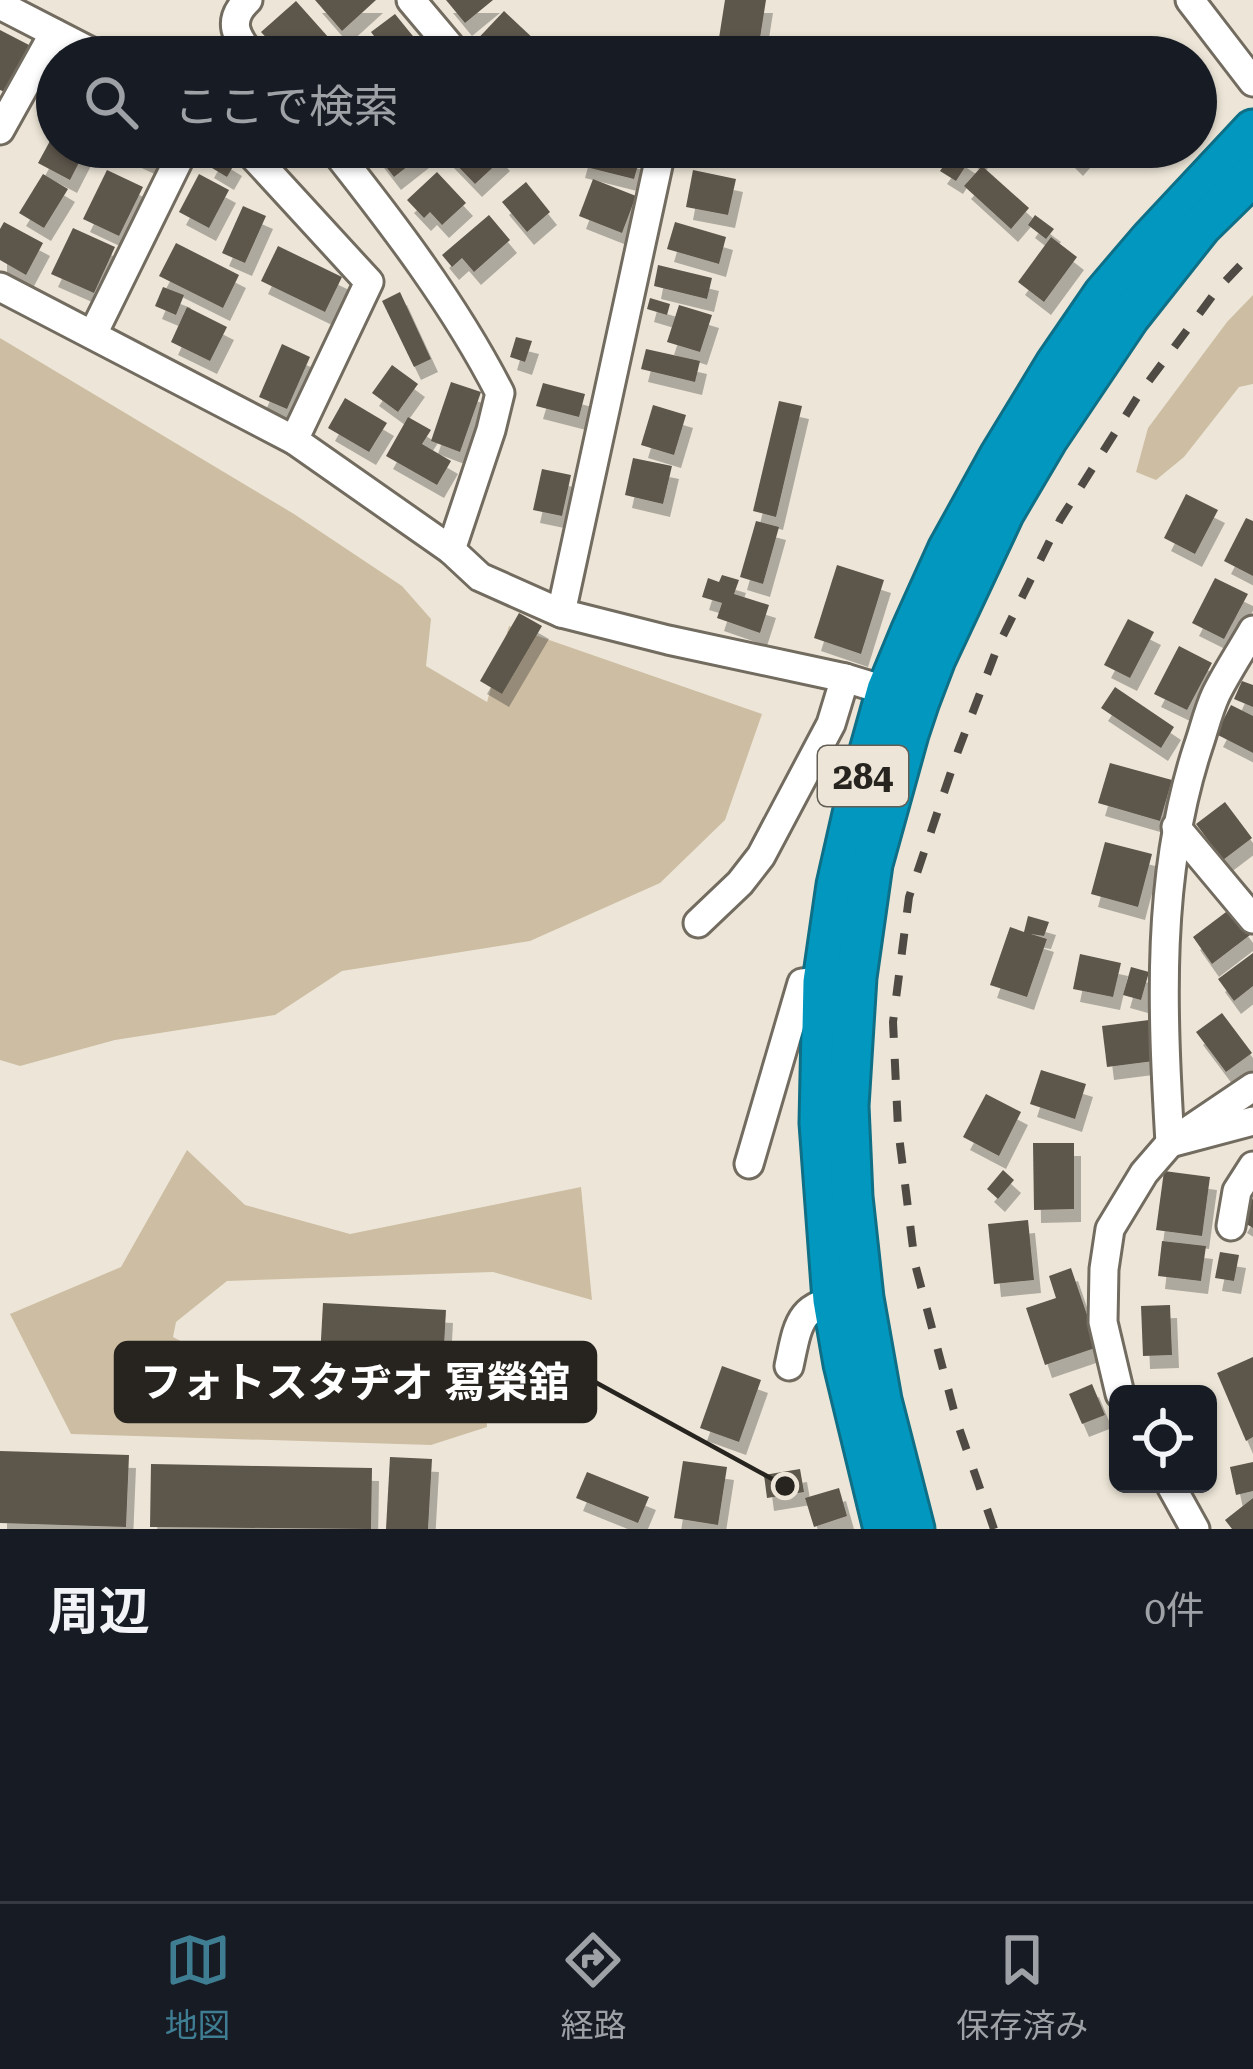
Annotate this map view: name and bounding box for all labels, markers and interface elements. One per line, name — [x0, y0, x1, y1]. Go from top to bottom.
search box — [36, 36, 1217, 168]
icon: search — [78, 69, 144, 135]
text: ここで検索 — [174, 80, 399, 133]
road number: 284 — [818, 746, 908, 806]
callout: フォトスタヂオ 冩榮舘 — [116, 1343, 595, 1421]
text: フォトスタヂオ 冩榮舘 — [140, 1358, 570, 1407]
map controls — [1109, 1385, 1217, 1493]
button: locate — [1109, 1385, 1217, 1493]
text: 周辺 — [48, 1582, 150, 1641]
text: 0件 — [1144, 1588, 1205, 1634]
tab: 地図 — [165, 1927, 231, 2047]
tab: 経路 — [560, 1927, 626, 2047]
tab: 保存済み — [956, 1927, 1088, 2047]

